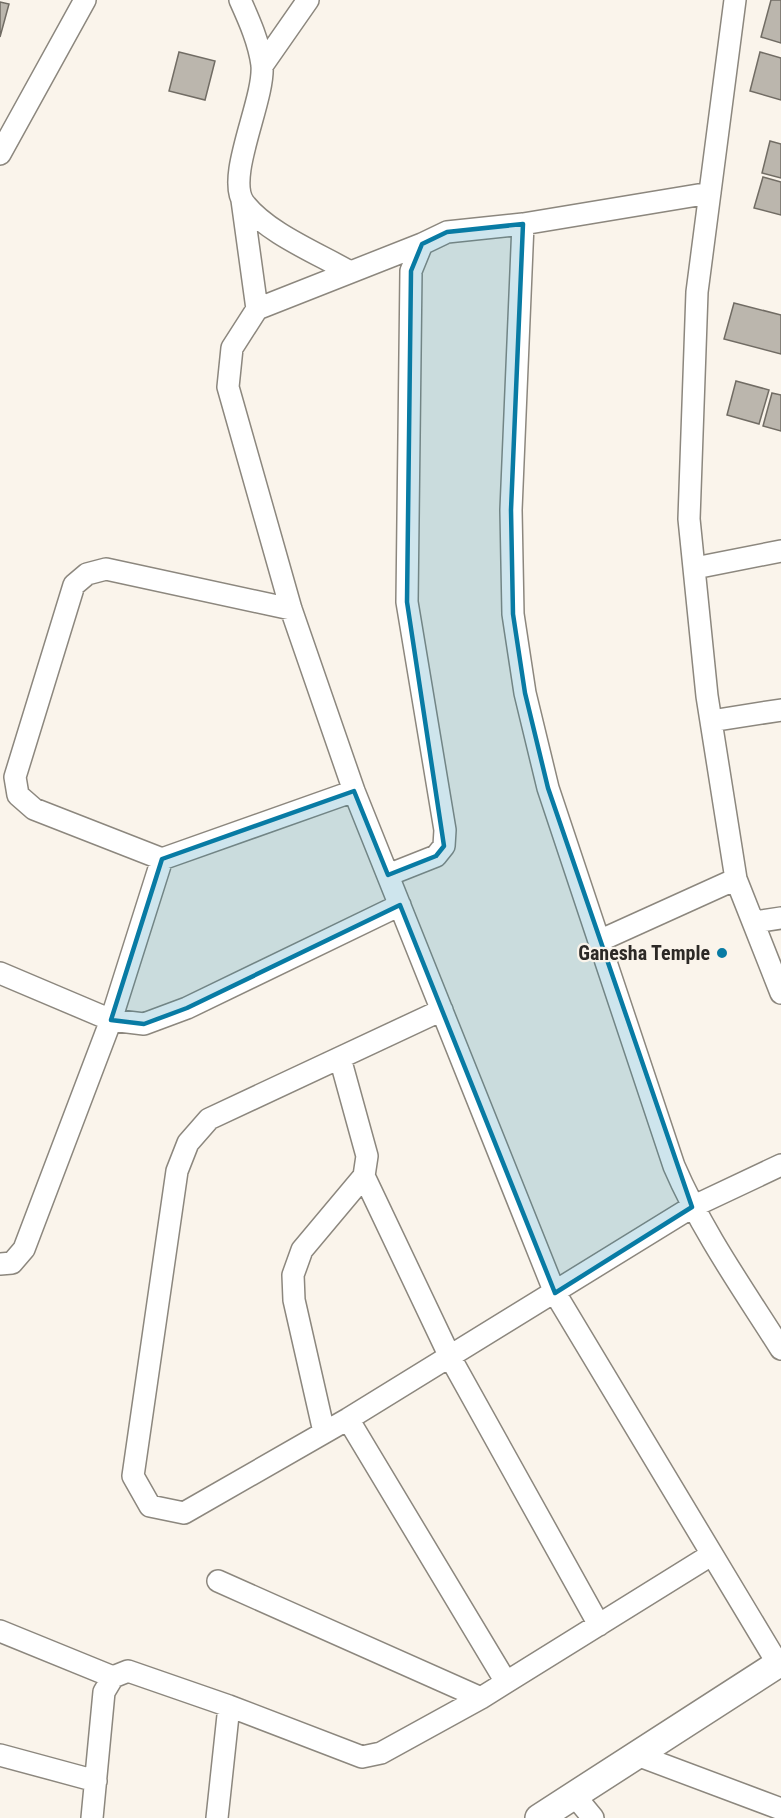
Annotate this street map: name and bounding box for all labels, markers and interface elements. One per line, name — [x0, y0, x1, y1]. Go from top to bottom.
place label: Ganesha Temple — [578, 941, 710, 965]
marker: Ganesha Temple — [715, 946, 729, 960]

